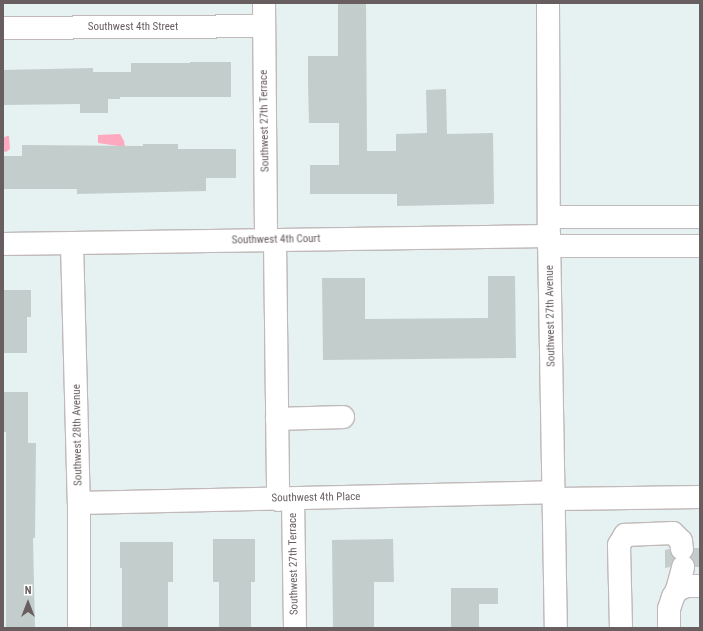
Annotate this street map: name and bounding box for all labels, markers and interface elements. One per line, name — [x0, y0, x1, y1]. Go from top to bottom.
street label: Southwest 4th Street — [88, 20, 178, 34]
street label: Southwest 27th Terrace — [258, 70, 272, 172]
street label: Southwest 4th Court — [232, 233, 320, 247]
street label: Southwest 27th Avenue — [544, 265, 558, 367]
street label: Southwest 28th Avenue — [71, 384, 85, 486]
street label: Southwest 4th Place — [271, 491, 361, 505]
street label: Southwest 27th Terrace — [287, 513, 301, 615]
north arrow — [8, 583, 48, 623]
text: N — [25, 584, 31, 597]

